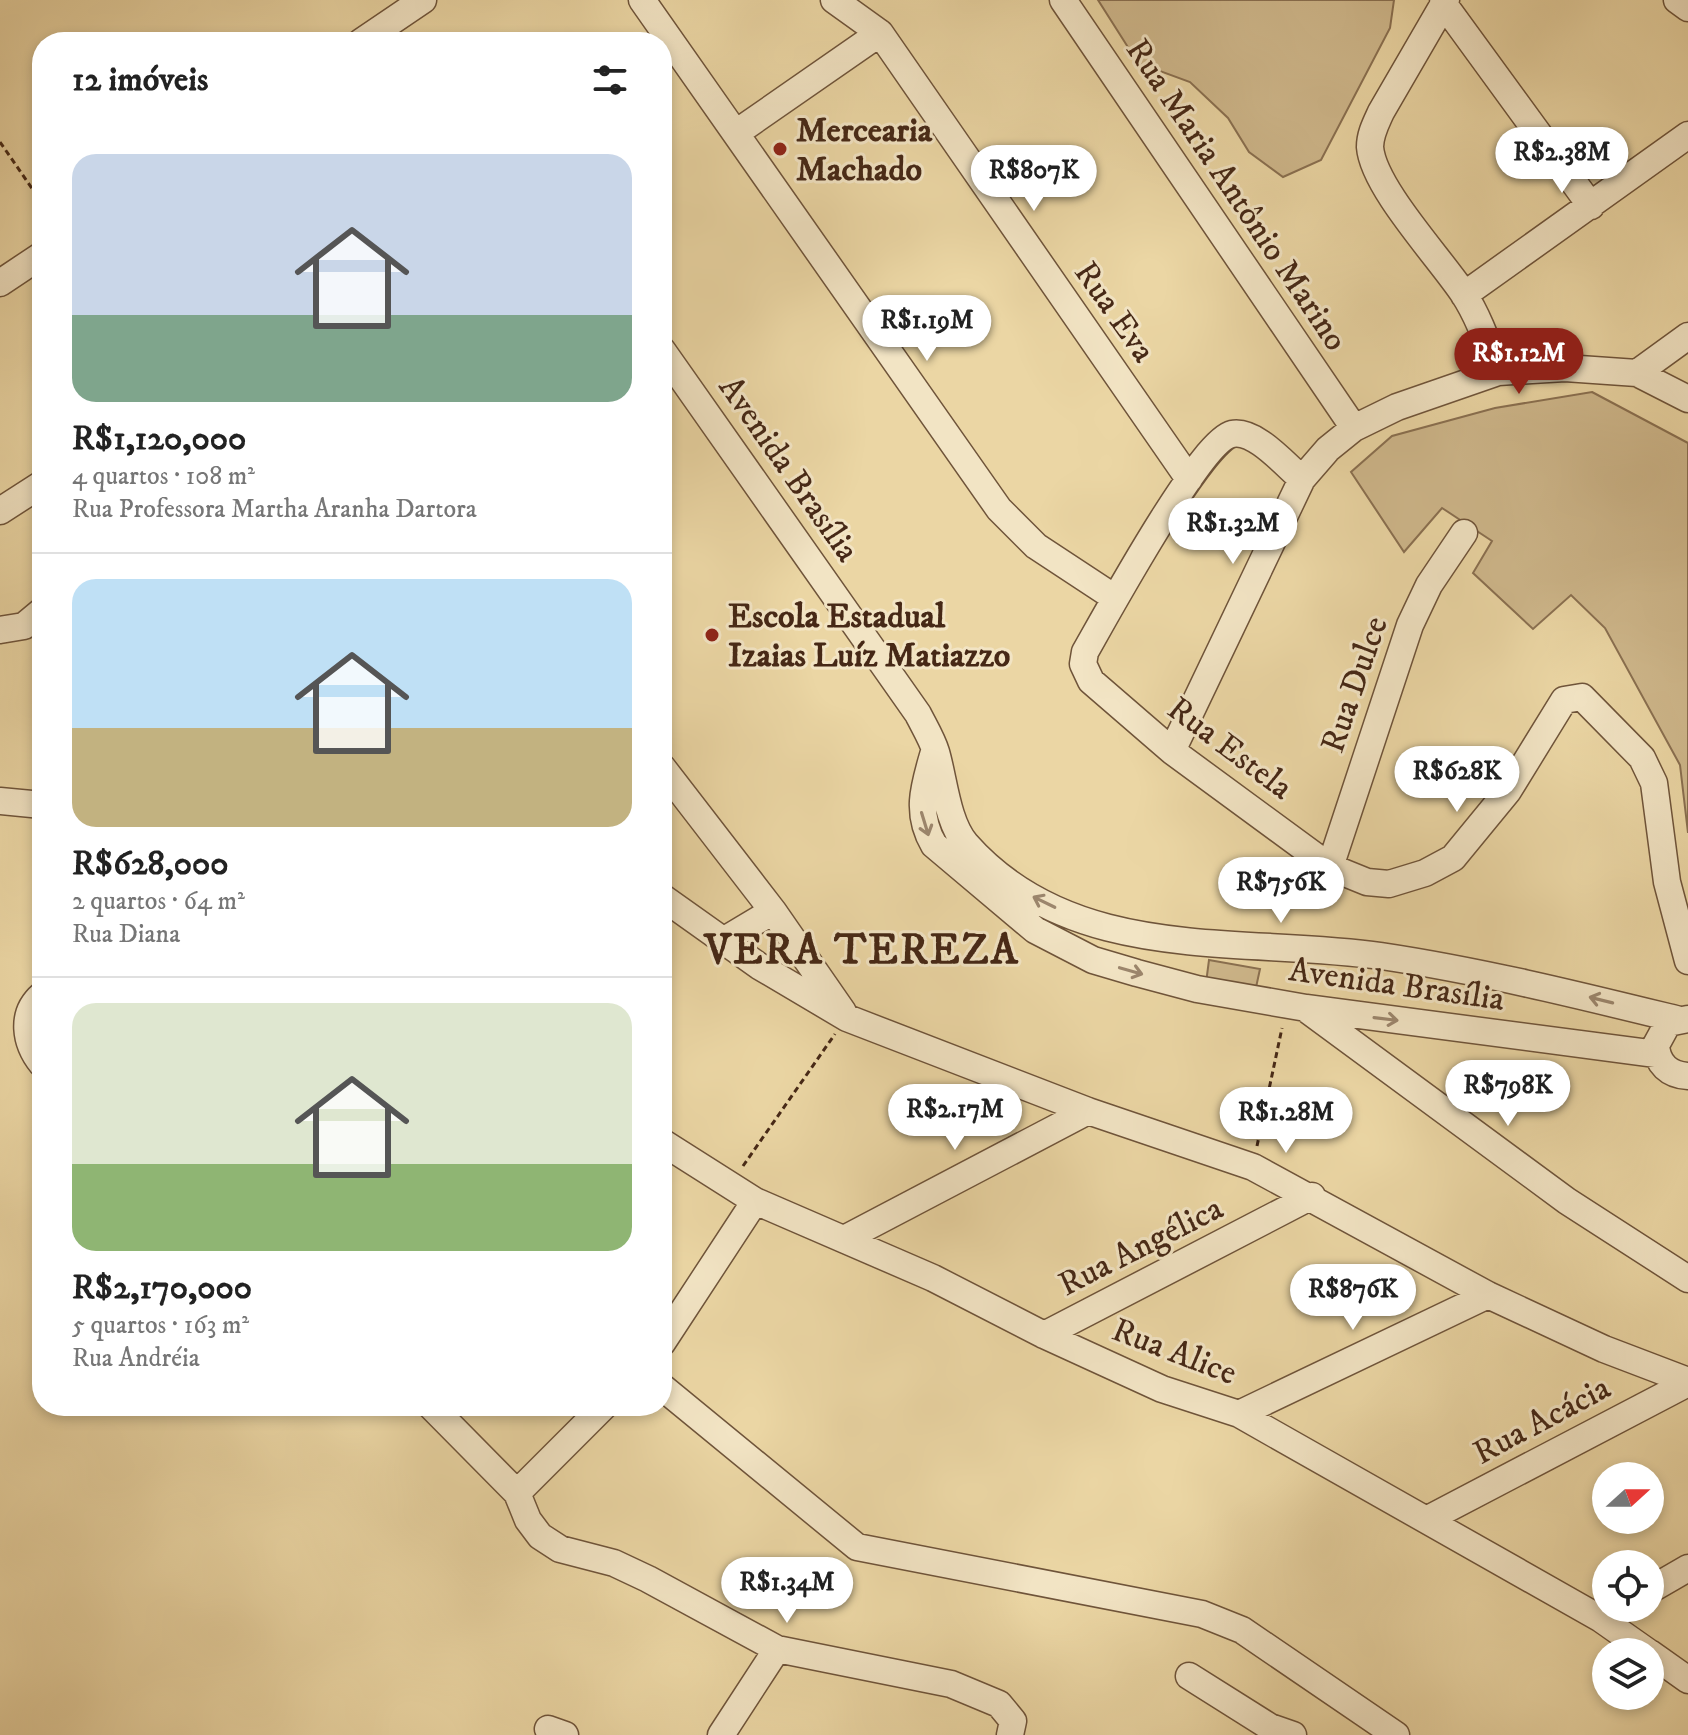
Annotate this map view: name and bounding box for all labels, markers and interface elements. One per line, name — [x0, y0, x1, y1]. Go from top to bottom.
street label: Rua Maria Antônio Marino — [1116, 31, 1357, 359]
icon: filters — [588, 58, 632, 102]
text: 12 imóveis — [72, 59, 208, 101]
place label: Mercearia Machado — [796, 110, 933, 191]
pin: R$2.38M — [1488, 127, 1636, 195]
text: R$2.38M — [1513, 136, 1611, 169]
marker: Mercearia Machado — [771, 140, 789, 158]
pin: R$807K — [969, 145, 1099, 213]
text: R$807K — [989, 154, 1079, 187]
icon: home — [280, 206, 424, 350]
street label: Rua Eva — [1065, 254, 1164, 371]
pin: R$1.19M — [853, 295, 1001, 363]
text: R$1.19M — [880, 304, 974, 337]
pin: R$1.12M — [1445, 328, 1593, 396]
text: R$1.12M — [1472, 337, 1566, 370]
street label: Avenida Brasília — [709, 368, 868, 571]
text: R$1,120,000 — [72, 418, 246, 460]
text: 4 quartos · 108 m² — [72, 460, 255, 493]
text: Rua Professora Martha Aranha Dartora — [72, 493, 477, 526]
pin: R$1.32M — [1159, 498, 1307, 566]
text: R$1.32M — [1186, 507, 1280, 540]
place label: Escola Estadual Izaias Luíz Matiazzo — [728, 596, 1010, 677]
street label: Rua Dulce — [1312, 611, 1398, 758]
marker: Escola Estadual Izaias Luíz Matiazzo — [703, 626, 721, 644]
icon: home — [280, 631, 424, 775]
street label: Rua Estela — [1159, 688, 1301, 810]
pin: R$628K — [1392, 746, 1522, 814]
text: R$628K — [1412, 755, 1502, 788]
one-way arrow — [919, 811, 933, 836]
text: R$628,000 — [72, 843, 229, 885]
pin: R$756K — [1216, 857, 1346, 925]
text: R$756K — [1236, 866, 1326, 899]
text: 2 quartos · 64 m² — [72, 885, 245, 918]
one-way arrow — [1033, 894, 1057, 909]
text: Rua Diana — [72, 918, 180, 951]
district label: VERA TEREZA — [703, 925, 1019, 977]
street label: Avenida Brasília — [1286, 949, 1508, 1021]
one-way arrow — [1118, 965, 1143, 979]
one-way arrow — [1588, 992, 1614, 1007]
one-way arrow — [1372, 1011, 1399, 1026]
icon: home — [280, 1055, 424, 1199]
pin: R$798K — [1443, 1060, 1573, 1128]
text: R$798K — [1463, 1069, 1553, 1102]
pin: R$2.17M — [881, 1084, 1029, 1152]
pin: R$1.28M — [1212, 1087, 1360, 1155]
text: R$2.17M — [906, 1093, 1004, 1126]
text: R$1.28M — [1238, 1096, 1334, 1129]
street label: Rua Angélica — [1052, 1187, 1231, 1306]
pin: R$876K — [1288, 1264, 1418, 1332]
text: R$2,170,000 — [72, 1267, 252, 1309]
text: R$876K — [1308, 1273, 1398, 1306]
text: 5 quartos · 163 m² — [72, 1309, 249, 1342]
street label: Rua Alice — [1106, 1309, 1243, 1395]
text: Rua Andréia — [72, 1342, 200, 1375]
street label: Rua Acácia — [1466, 1367, 1618, 1474]
north arrow — [1592, 1462, 1664, 1534]
map controls — [1592, 1462, 1664, 1710]
button: locate — [1592, 1550, 1664, 1622]
pin: R$1.34M — [713, 1557, 861, 1625]
text: R$1.34M — [739, 1566, 835, 1599]
button: layers — [1592, 1638, 1664, 1710]

